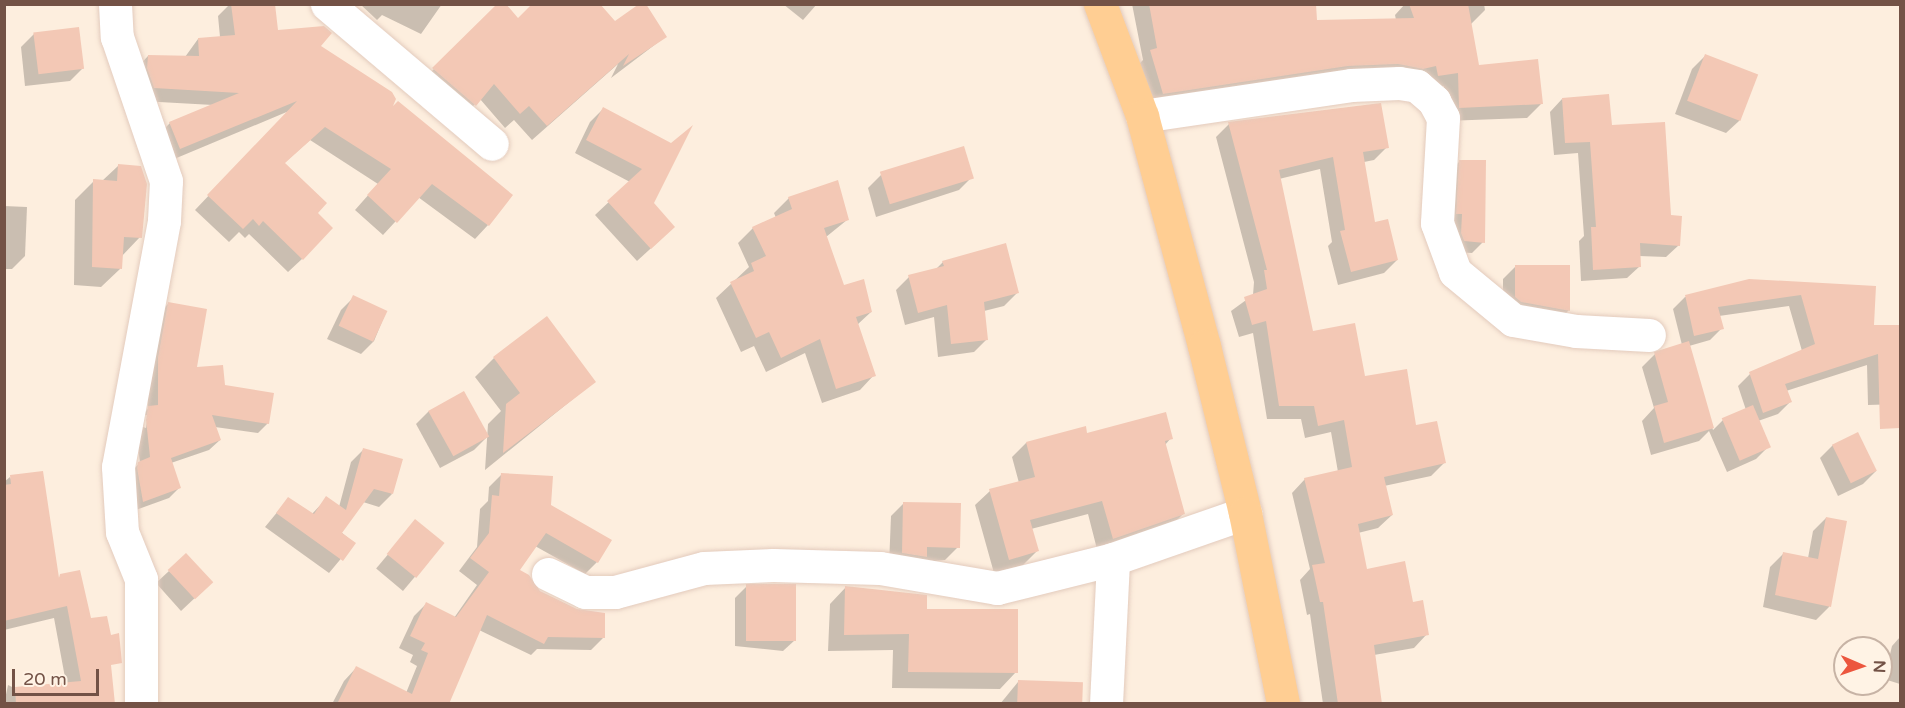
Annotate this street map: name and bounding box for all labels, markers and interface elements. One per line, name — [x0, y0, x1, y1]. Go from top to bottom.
north arrow — [1833, 636, 1893, 696]
scale bar — [15, 657, 102, 695]
text: N — [1869, 660, 1889, 673]
text: 20 m — [23, 668, 67, 690]

